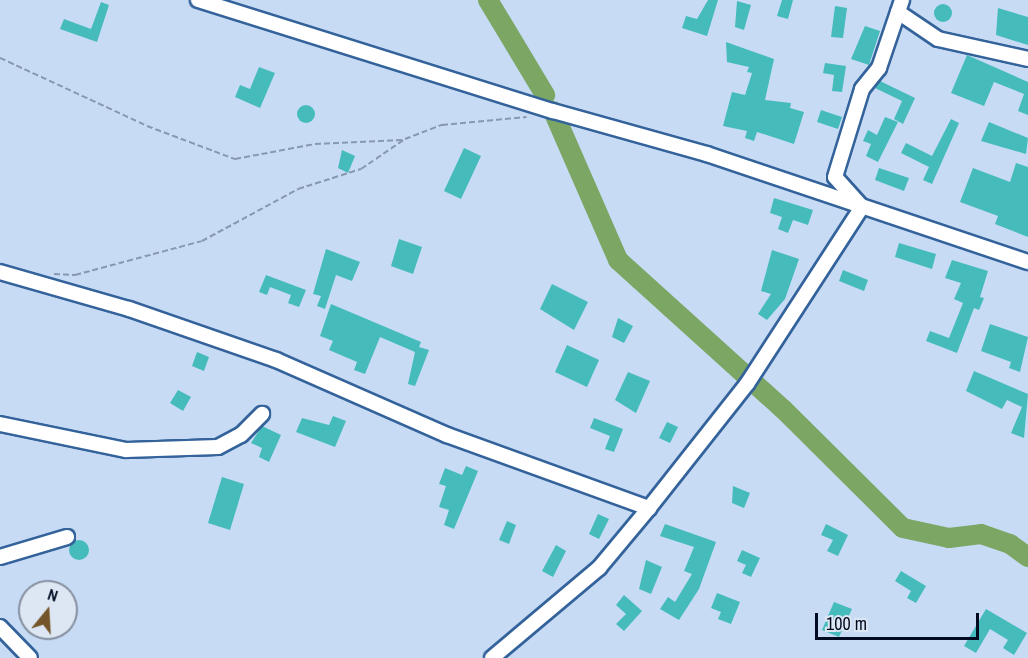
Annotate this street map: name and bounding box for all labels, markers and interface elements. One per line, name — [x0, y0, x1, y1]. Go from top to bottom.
north arrow — [18, 580, 78, 640]
text: N — [45, 583, 61, 607]
scale bar — [818, 601, 982, 639]
text: 100 m — [826, 611, 867, 636]

